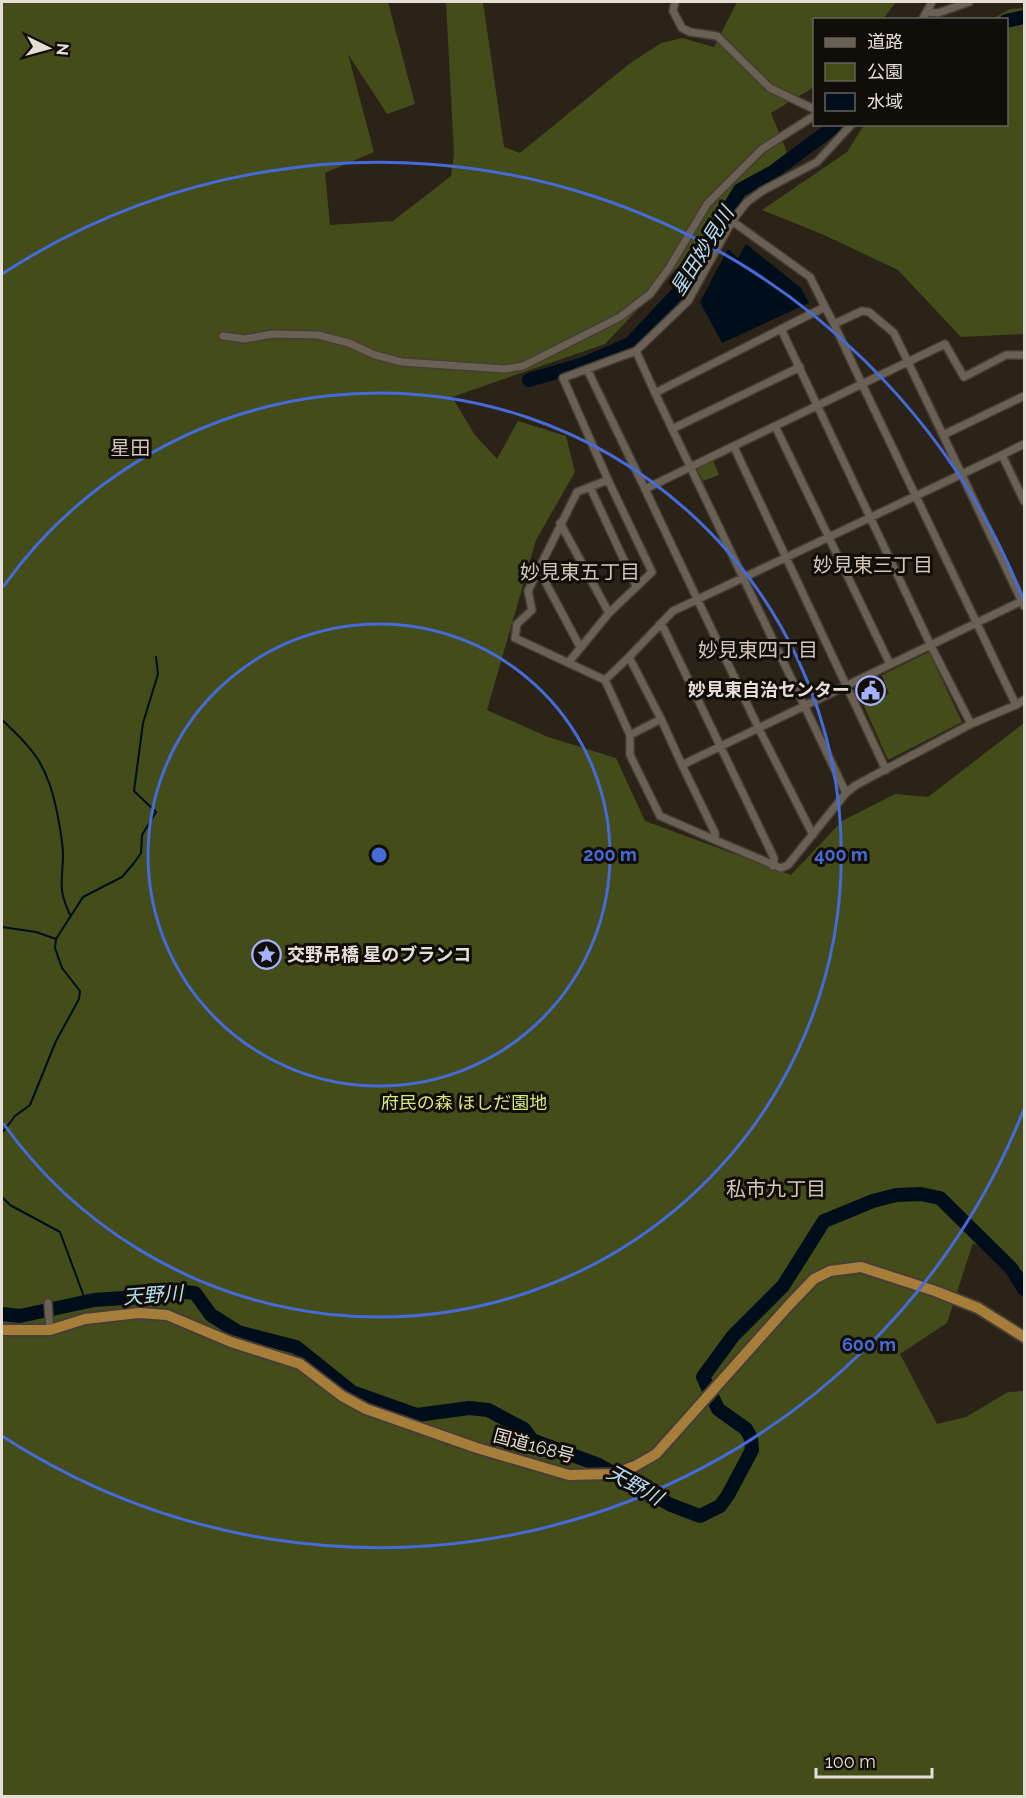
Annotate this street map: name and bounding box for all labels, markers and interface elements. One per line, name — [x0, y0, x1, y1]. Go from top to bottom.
north arrow — [18, 18, 78, 78]
legend — [813, 18, 1008, 126]
text: 道路 — [867, 31, 903, 52]
text: N — [52, 42, 72, 56]
text: 公園 — [867, 61, 903, 82]
text: 水域 — [867, 91, 903, 112]
water label: 星田妙見川 — [665, 201, 740, 300]
district label: 星田 — [110, 436, 150, 460]
district label: 妙見東三丁目 — [813, 553, 933, 577]
district label: 妙見東五丁目 — [520, 560, 640, 584]
district label: 妙見東四丁目 — [698, 638, 818, 662]
public building icon: 妙見東自治センター — [855, 674, 887, 706]
place label: 妙見東自治センター — [688, 679, 850, 700]
text: 200 m — [583, 844, 637, 865]
text: 400 m — [814, 844, 868, 865]
centre of rings — [369, 845, 389, 865]
place icon: 交野吊橋 星のブランコ — [250, 939, 282, 971]
place label: 交野吊橋 星のブランコ — [287, 944, 471, 965]
park label: 府民の森 ほしだ園地 — [381, 1092, 547, 1113]
district label: 私市九丁目 — [726, 1177, 826, 1201]
water label: 天野川 — [122, 1281, 186, 1309]
text: 600 m — [842, 1334, 896, 1355]
street label: 国道168号 — [491, 1425, 577, 1466]
water label: 天野川 — [603, 1460, 669, 1511]
scale bar — [816, 1741, 932, 1779]
text: 100 m — [825, 1751, 876, 1772]

